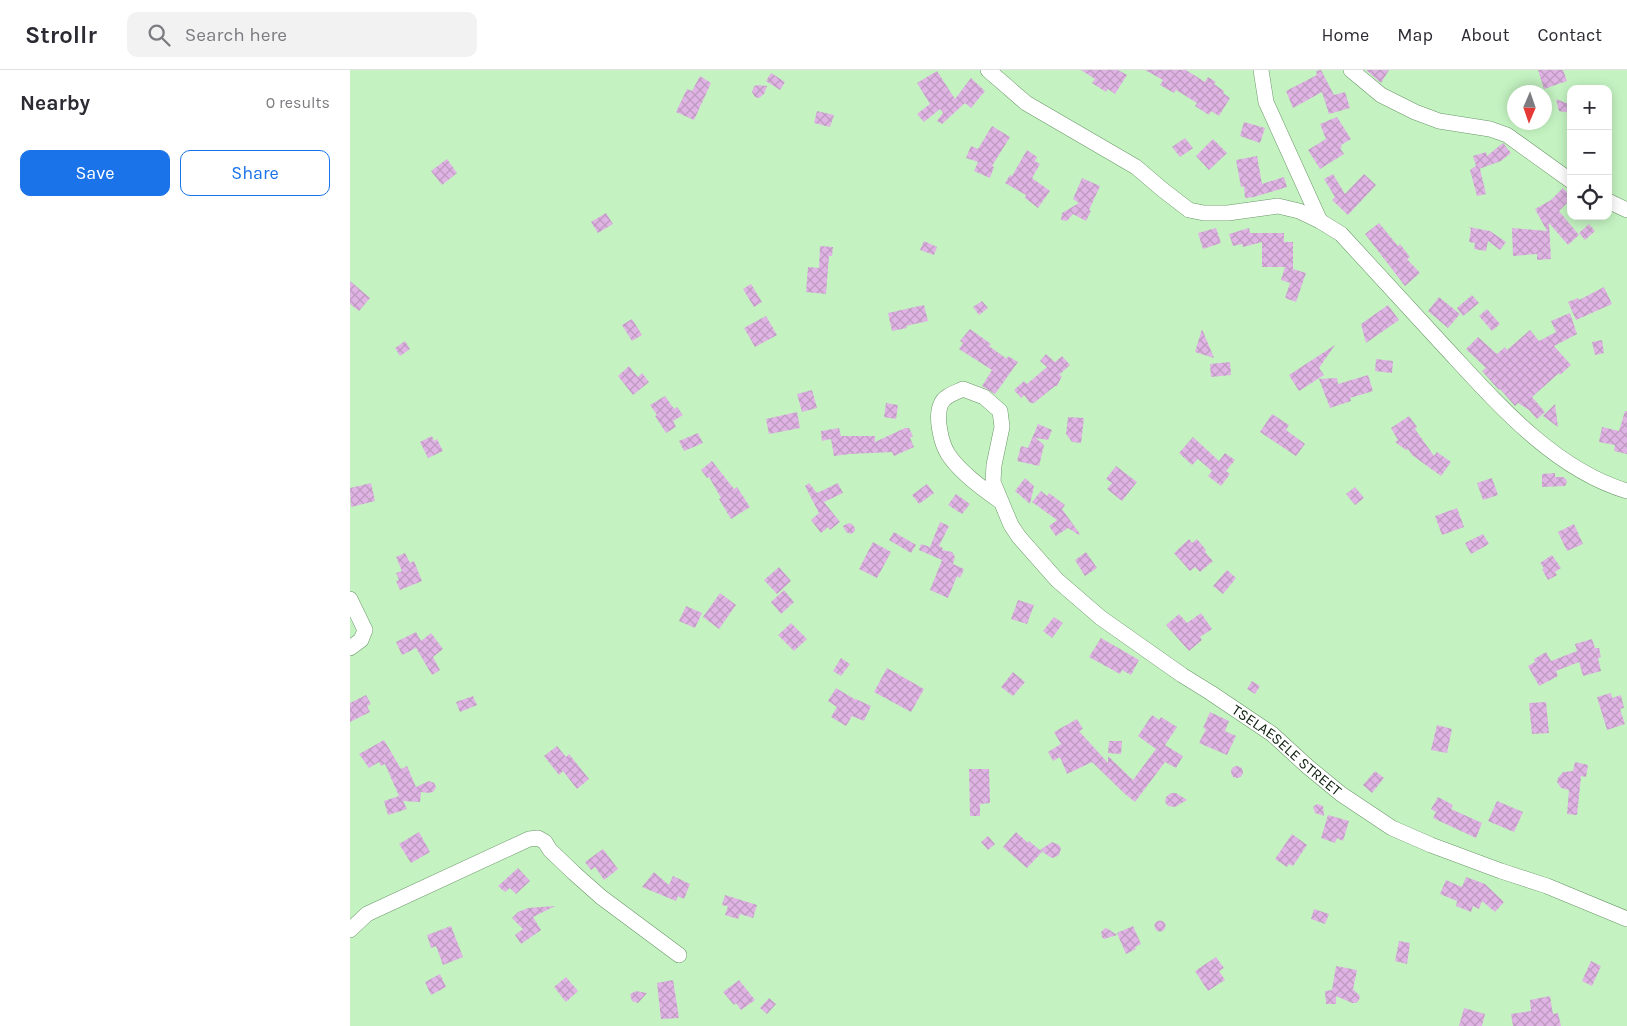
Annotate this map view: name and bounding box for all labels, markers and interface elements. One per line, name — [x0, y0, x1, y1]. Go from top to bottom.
search box — [127, 12, 477, 57]
text: Strollr — [25, 21, 97, 49]
icon: search — [145, 21, 173, 49]
text: Search here — [185, 24, 287, 46]
text: Home — [1321, 24, 1369, 46]
text: Map — [1397, 24, 1433, 46]
text: About — [1461, 24, 1510, 46]
text: Contact — [1538, 24, 1602, 46]
north arrow — [1507, 85, 1552, 130]
map controls — [1567, 85, 1612, 220]
button: + — [1567, 85, 1612, 130]
text: Nearby — [20, 91, 90, 115]
text: 0 results — [266, 93, 330, 112]
button: − — [1567, 130, 1612, 175]
button: Save — [20, 150, 170, 196]
button: Share — [180, 150, 330, 196]
button: locate — [1567, 175, 1612, 220]
street label: TSELAESELE STREET — [1228, 701, 1345, 800]

